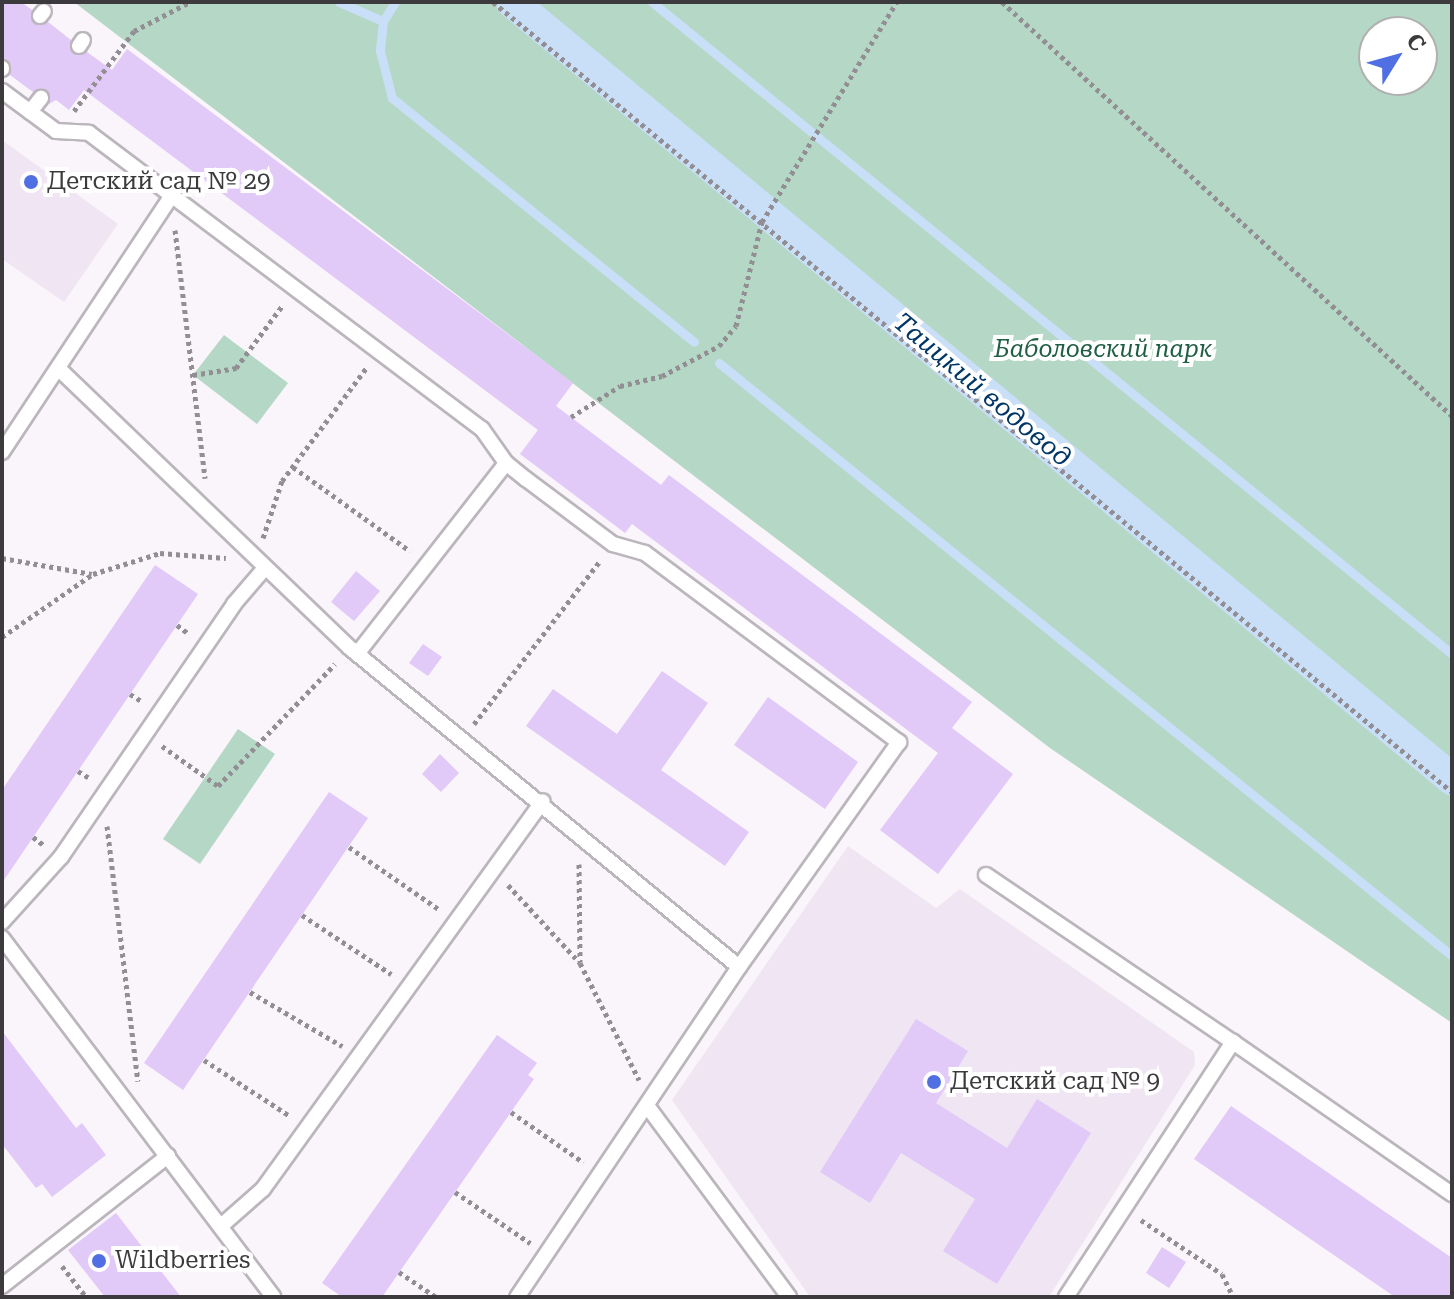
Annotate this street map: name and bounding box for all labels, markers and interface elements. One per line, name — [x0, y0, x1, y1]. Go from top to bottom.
north arrow — [1358, 16, 1438, 96]
text: С — [1401, 29, 1431, 56]
place label: Детский сад № 29 — [47, 168, 270, 196]
marker: Детский сад № 29 — [22, 173, 40, 191]
water label: Таицкий водовод — [887, 307, 1077, 473]
park label: Баболовский парк — [994, 336, 1212, 364]
place label: Детский сад № 9 — [950, 1068, 1160, 1096]
marker: Детский сад № 9 — [925, 1073, 943, 1091]
place label: Wildberries — [115, 1247, 250, 1275]
marker: Wildberries — [90, 1252, 108, 1270]

